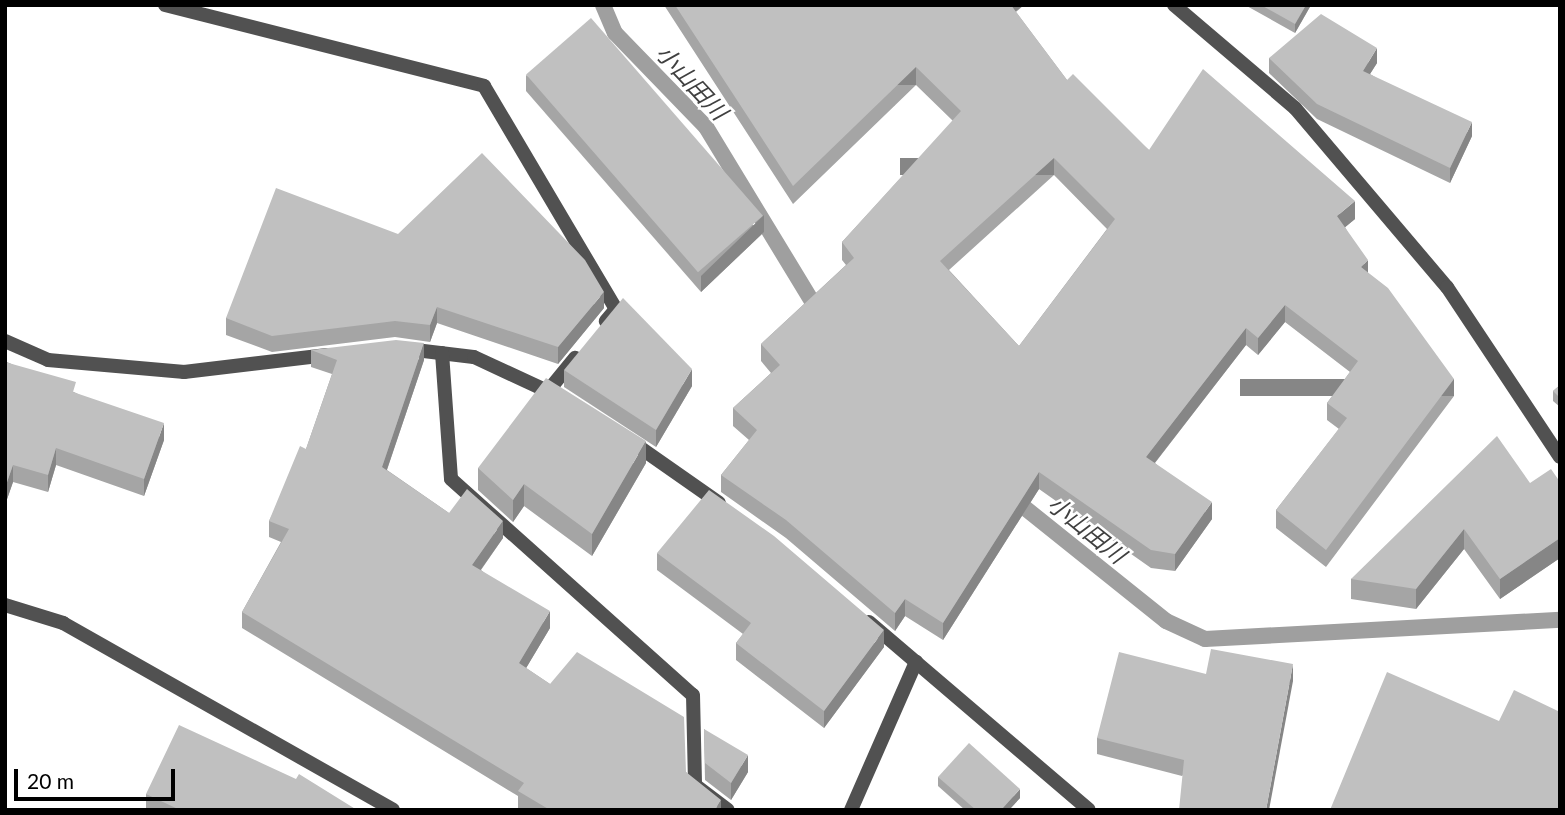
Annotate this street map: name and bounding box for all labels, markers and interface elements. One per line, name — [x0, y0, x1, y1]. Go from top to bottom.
water label: 小山田川 — [651, 39, 733, 125]
water label: 小山田川 — [1043, 489, 1131, 569]
scale bar — [18, 756, 178, 800]
text: 20 m — [27, 768, 74, 793]

